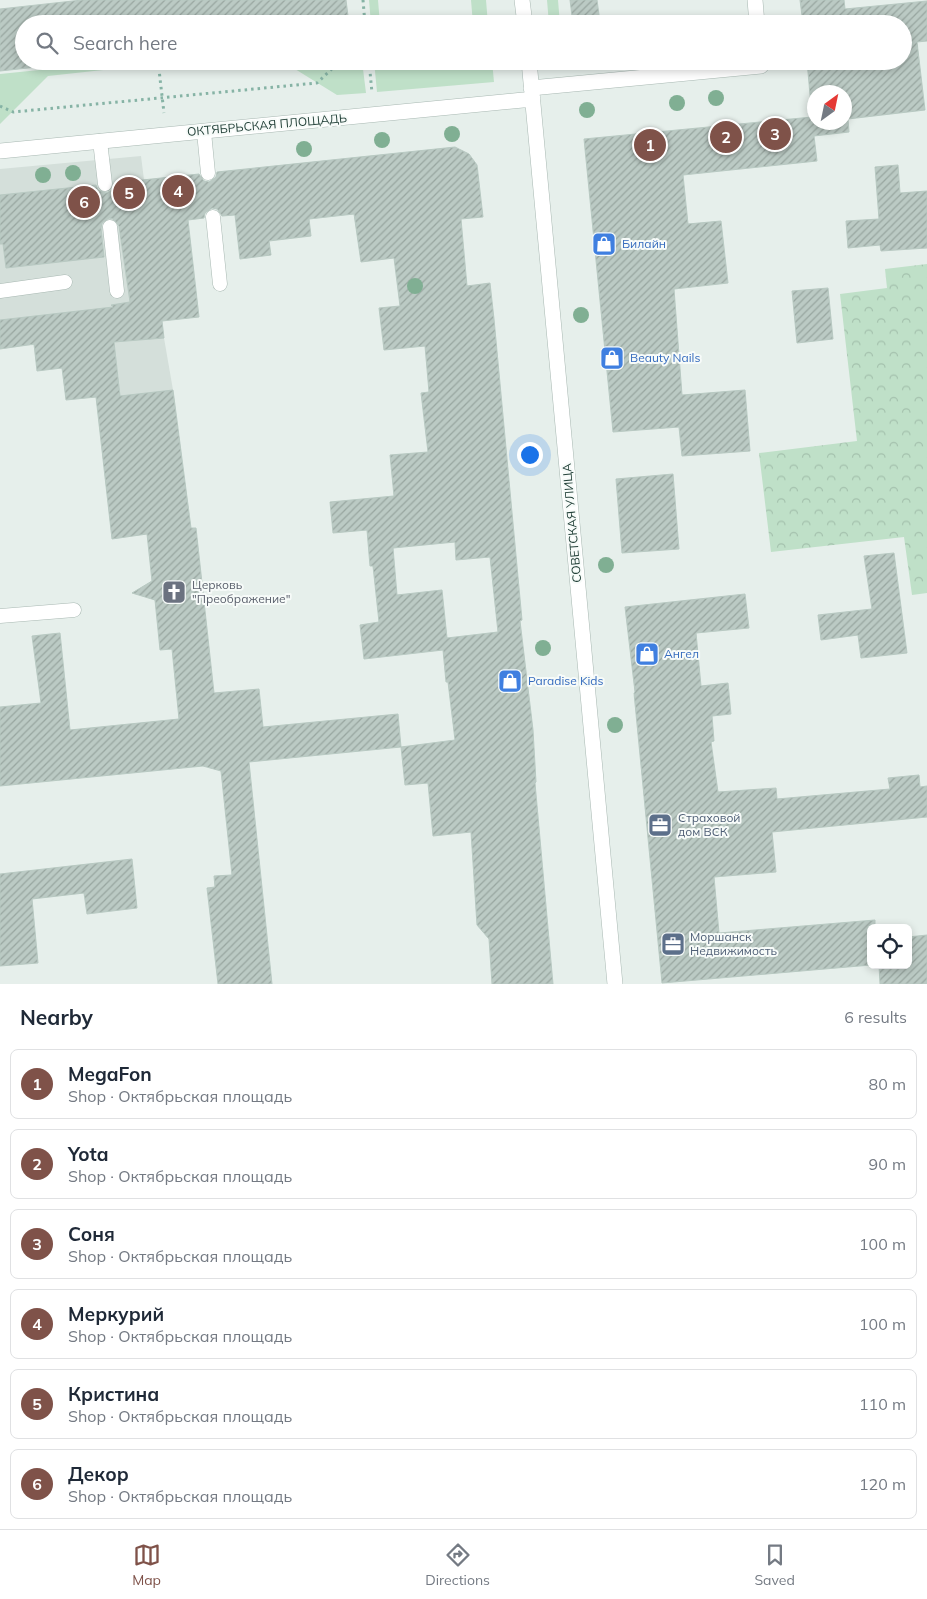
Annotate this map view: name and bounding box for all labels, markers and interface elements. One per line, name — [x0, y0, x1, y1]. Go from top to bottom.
search box — [15, 15, 912, 70]
icon: search — [33, 29, 61, 57]
text: Search here — [73, 31, 177, 55]
north arrow — [807, 85, 852, 130]
street label: ОКТЯБРЬСКАЯ ПЛОЩАДЬ — [186, 110, 348, 139]
pin: 3 — [759, 115, 791, 153]
pin: 2 — [710, 118, 742, 156]
pin: 1 — [634, 126, 666, 164]
pin: 4 — [162, 172, 194, 210]
pin: 5 — [113, 174, 145, 212]
pin: 6 — [68, 183, 100, 221]
shop icon: Билайн — [591, 231, 617, 257]
place label: Билайн — [622, 236, 666, 251]
shop icon: Beauty Nails — [599, 345, 625, 371]
place label: Beauty Nails — [630, 350, 700, 365]
your location — [517, 442, 543, 468]
street label: СОВЕТСКАЯ УЛИЦА — [559, 463, 584, 583]
place label: Церковь "Преображение" — [192, 577, 290, 606]
church icon: Церковь "Преображение" — [161, 579, 187, 605]
shop icon: Ангел — [634, 641, 660, 667]
place label: Ангел — [664, 646, 699, 661]
shop icon: Paradise Kids — [497, 668, 523, 694]
place label: Paradise Kids — [528, 673, 604, 688]
place label: Страховой дом ВСК — [678, 810, 741, 839]
office icon: Страховой дом ВСК — [647, 812, 673, 838]
map controls — [867, 924, 912, 969]
button: locate — [867, 924, 912, 969]
place label: Моршанск Недвижимость — [690, 929, 777, 958]
office icon: Моршанск Недвижимость — [660, 931, 686, 957]
text: Nearby — [20, 1004, 93, 1030]
text: 6 results — [844, 1007, 907, 1027]
text: MegaFon — [68, 1062, 152, 1086]
text: 1 — [32, 1074, 42, 1094]
text: 80 m — [869, 1074, 906, 1094]
text: Shop · Октябрьская площадь — [68, 1086, 292, 1106]
text: Yota — [68, 1142, 109, 1166]
text: 2 — [32, 1154, 42, 1174]
text: 90 m — [869, 1154, 906, 1174]
text: Shop · Октябрьская площадь — [68, 1166, 292, 1186]
text: Соня — [68, 1222, 115, 1246]
text: 3 — [32, 1234, 42, 1254]
text: 100 m — [859, 1234, 906, 1254]
text: Shop · Октябрьская площадь — [68, 1246, 292, 1266]
text: Меркурий — [68, 1302, 164, 1326]
text: 4 — [32, 1314, 42, 1334]
text: 100 m — [859, 1314, 906, 1334]
text: Shop · Октябрьская площадь — [68, 1326, 292, 1346]
text: Кристина — [68, 1382, 159, 1406]
text: 5 — [32, 1394, 42, 1414]
text: 110 m — [859, 1394, 906, 1414]
text: Shop · Октябрьская площадь — [68, 1406, 292, 1426]
text: Декор — [68, 1462, 129, 1486]
text: 6 — [32, 1474, 42, 1494]
text: 120 m — [859, 1474, 906, 1494]
text: Shop · Октябрьская площадь — [68, 1486, 292, 1506]
tab: Map — [132, 1541, 161, 1589]
tab: Directions — [425, 1541, 490, 1589]
tab: Saved — [754, 1541, 795, 1589]

